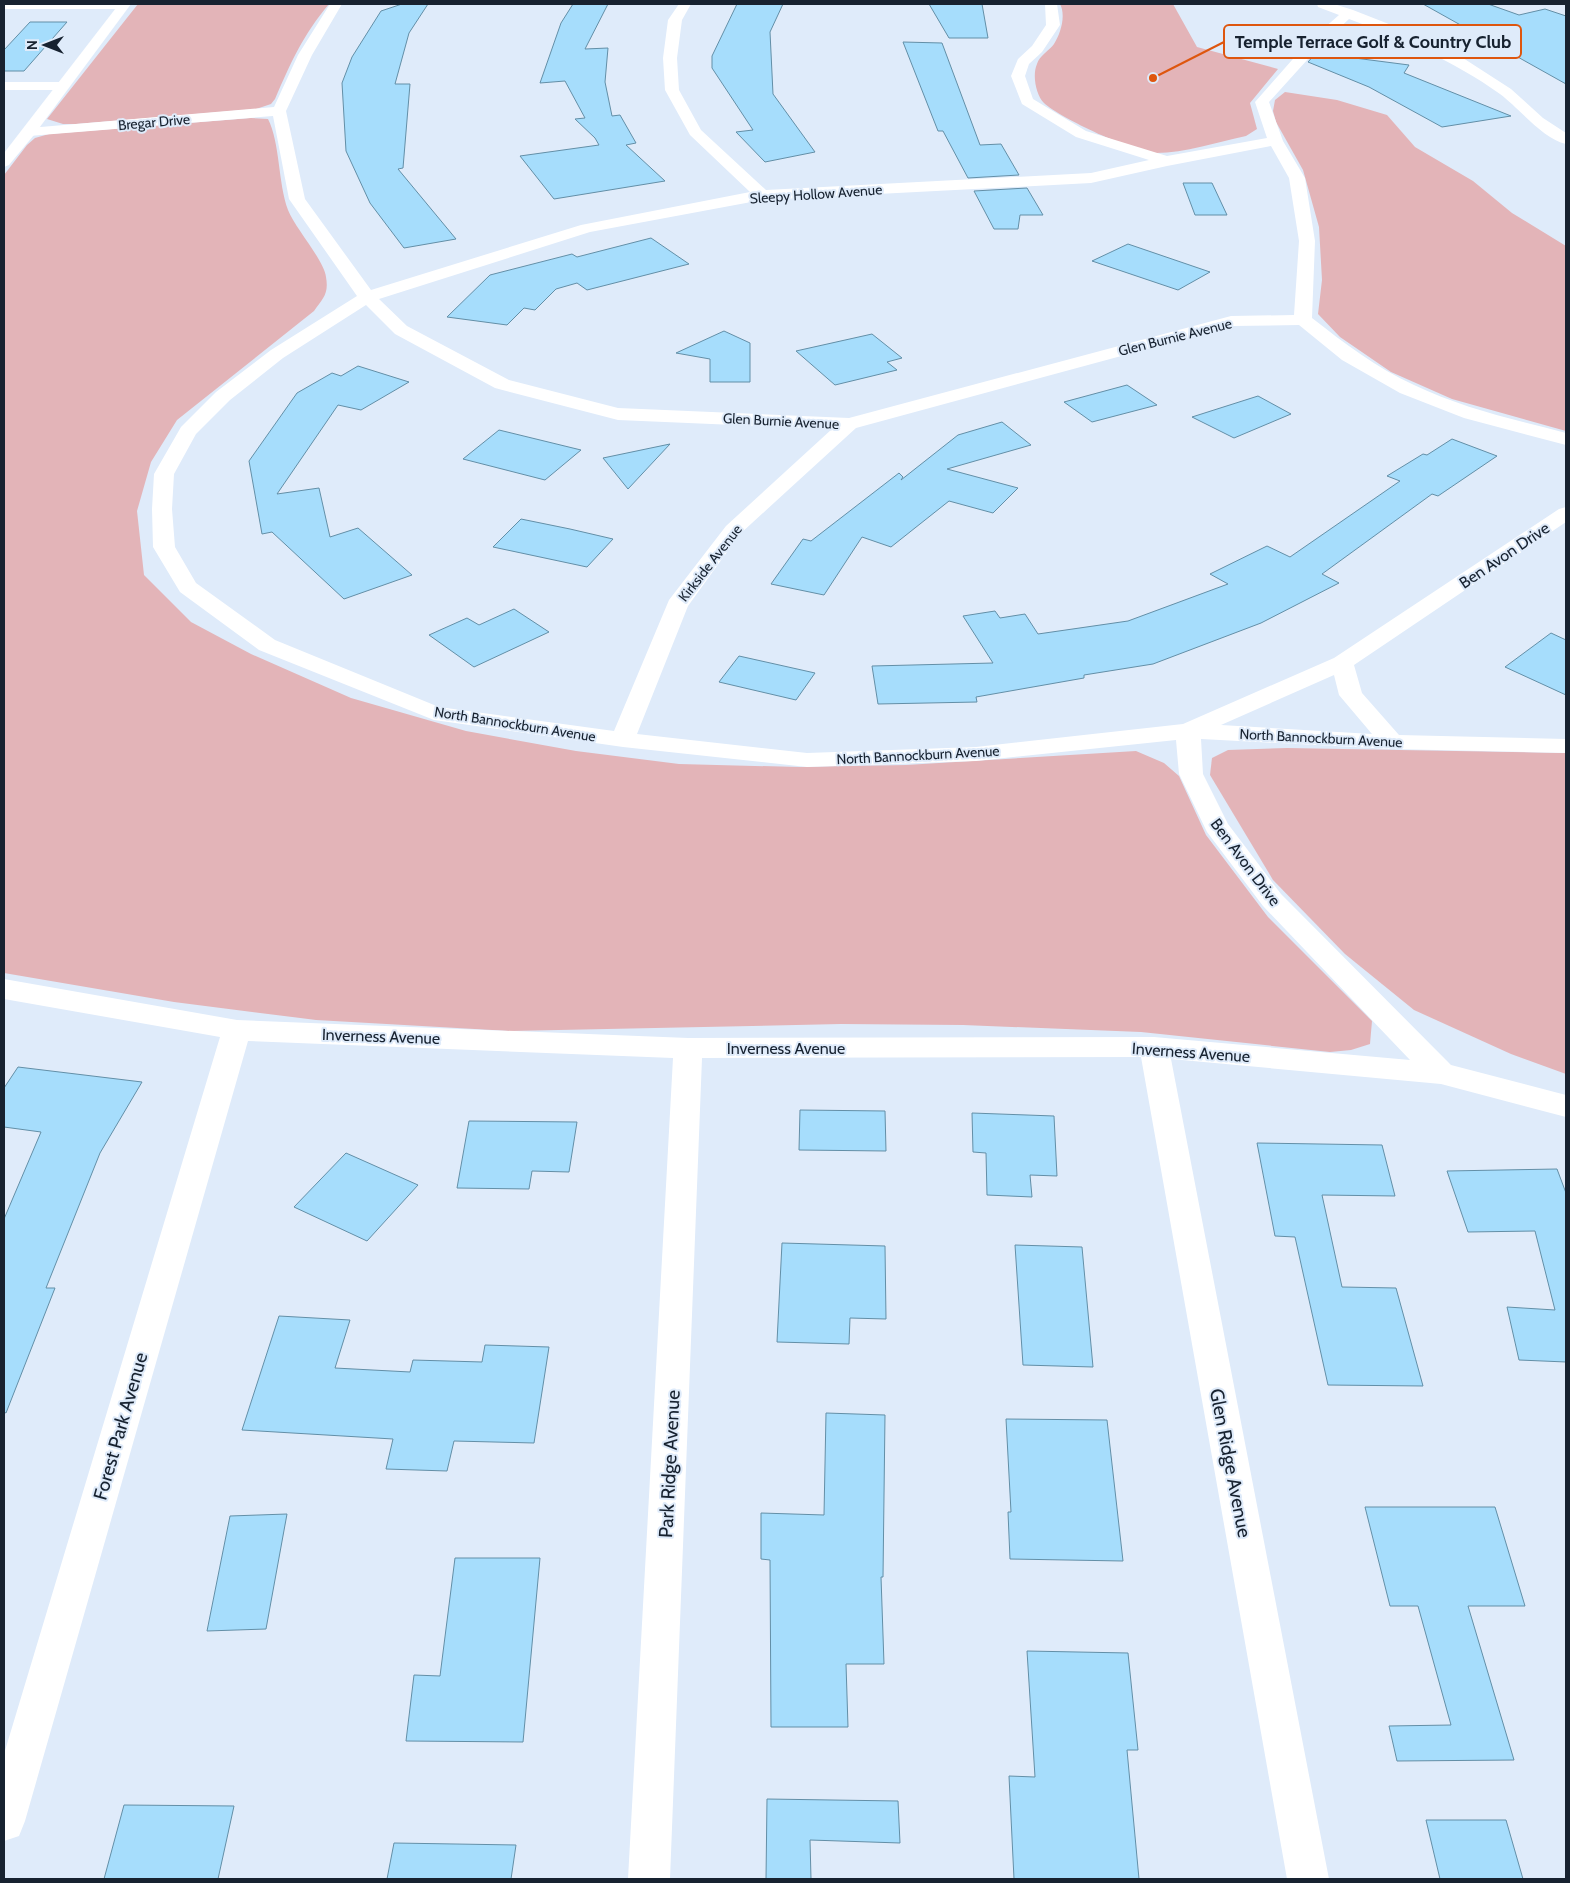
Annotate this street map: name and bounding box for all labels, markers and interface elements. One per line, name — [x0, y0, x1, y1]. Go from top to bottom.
north arrow — [20, 20, 70, 70]
callout: Temple Terrace Golf & Country Club — [1224, 25, 1521, 58]
text: Temple Terrace Golf & Country Club — [1235, 31, 1511, 53]
text: N — [23, 40, 41, 50]
street label: Bregar Drive — [117, 110, 191, 134]
street label: Sleepy Hollow Avenue — [749, 180, 883, 208]
street label: Glen Burnie Avenue — [1116, 314, 1234, 360]
street label: Glen Burnie Avenue — [722, 409, 840, 433]
street label: Ben Avon Drive — [1456, 518, 1553, 593]
street label: Kirkside Avenue — [674, 521, 746, 605]
street label: North Bannockburn Avenue — [433, 702, 597, 746]
street label: North Bannockburn Avenue — [1239, 725, 1403, 751]
street label: North Bannockburn Avenue — [836, 742, 1000, 768]
street label: Ben Avon Drive — [1207, 815, 1285, 910]
street label: Inverness Avenue — [321, 1025, 440, 1048]
street label: Inverness Avenue — [727, 1039, 845, 1058]
street label: Inverness Avenue — [1131, 1039, 1251, 1066]
street label: Forest Park Avenue — [88, 1349, 153, 1503]
street label: Glen Ridge Avenue — [1205, 1387, 1256, 1540]
street label: Park Ridge Avenue — [654, 1389, 685, 1539]

